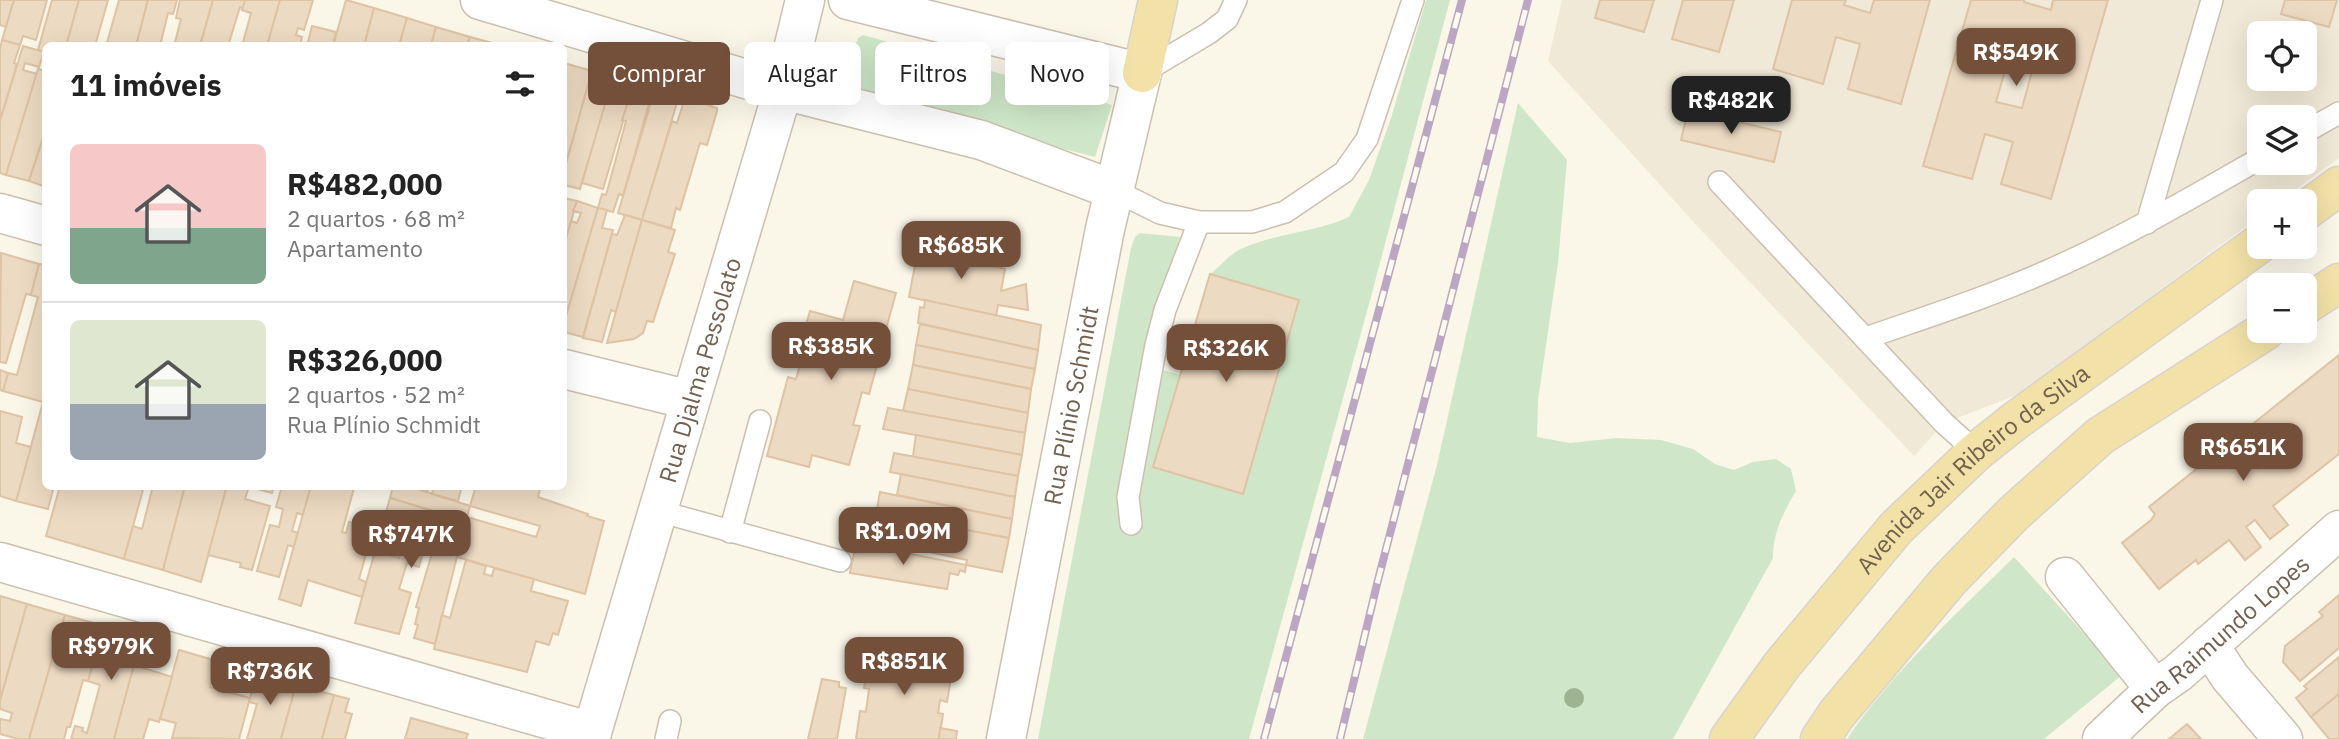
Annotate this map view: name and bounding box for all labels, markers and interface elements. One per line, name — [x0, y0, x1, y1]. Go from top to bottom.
map controls — [2247, 21, 2317, 343]
button: locate — [2247, 21, 2317, 91]
pin: R$549K — [1959, 28, 2073, 88]
text: R$549K — [1973, 36, 2059, 66]
chip: Comprar — [588, 42, 730, 105]
chip: Alugar — [744, 42, 861, 105]
chip: Filtros — [875, 42, 991, 105]
chip: Novo — [1005, 42, 1109, 105]
text: 11 imóveis — [70, 65, 222, 104]
icon: filters — [501, 65, 539, 103]
pin: R$482K — [1674, 76, 1788, 136]
text: R$482K — [1688, 84, 1774, 114]
button: layers — [2247, 105, 2317, 175]
text: R$482,000 — [287, 164, 443, 203]
icon: home — [126, 172, 210, 256]
button: + — [2247, 189, 2317, 259]
text: 2 quartos · 68 m² — [287, 203, 465, 233]
pin: R$685K — [904, 222, 1018, 281]
text: R$685K — [918, 229, 1004, 259]
text: Apartamento — [287, 233, 423, 263]
street label: Rua Djalma Pessolato — [651, 253, 748, 486]
button: − — [2247, 273, 2317, 343]
street label: Rua Plínio Schmidt — [1036, 303, 1106, 508]
pin: R$385K — [774, 322, 888, 382]
pin: R$326K — [1169, 324, 1283, 384]
text: R$385K — [788, 330, 874, 360]
text: R$326K — [1183, 332, 1269, 362]
text: R$326,000 — [287, 340, 443, 379]
icon: home — [126, 348, 210, 432]
street label: Avenida Jair Ribeiro da Silva — [1849, 356, 2096, 580]
text: 2 quartos · 52 m² — [287, 379, 465, 409]
text: Rua Plínio Schmidt — [287, 409, 481, 439]
pin: R$651K — [2186, 424, 2300, 483]
text: R$651K — [2200, 431, 2286, 461]
pin: R$1.09M — [838, 508, 968, 567]
pin: R$747K — [354, 510, 468, 570]
text: R$1.09M — [855, 515, 951, 545]
text: R$747K — [368, 518, 454, 548]
street label: Rua Raimundo Lopes — [2123, 548, 2316, 720]
pin: R$979K — [54, 622, 168, 682]
text: R$979K — [68, 630, 154, 660]
pin: R$851K — [847, 638, 961, 697]
text: R$851K — [861, 645, 947, 675]
pin: R$736K — [213, 648, 327, 707]
text: R$736K — [227, 655, 313, 685]

